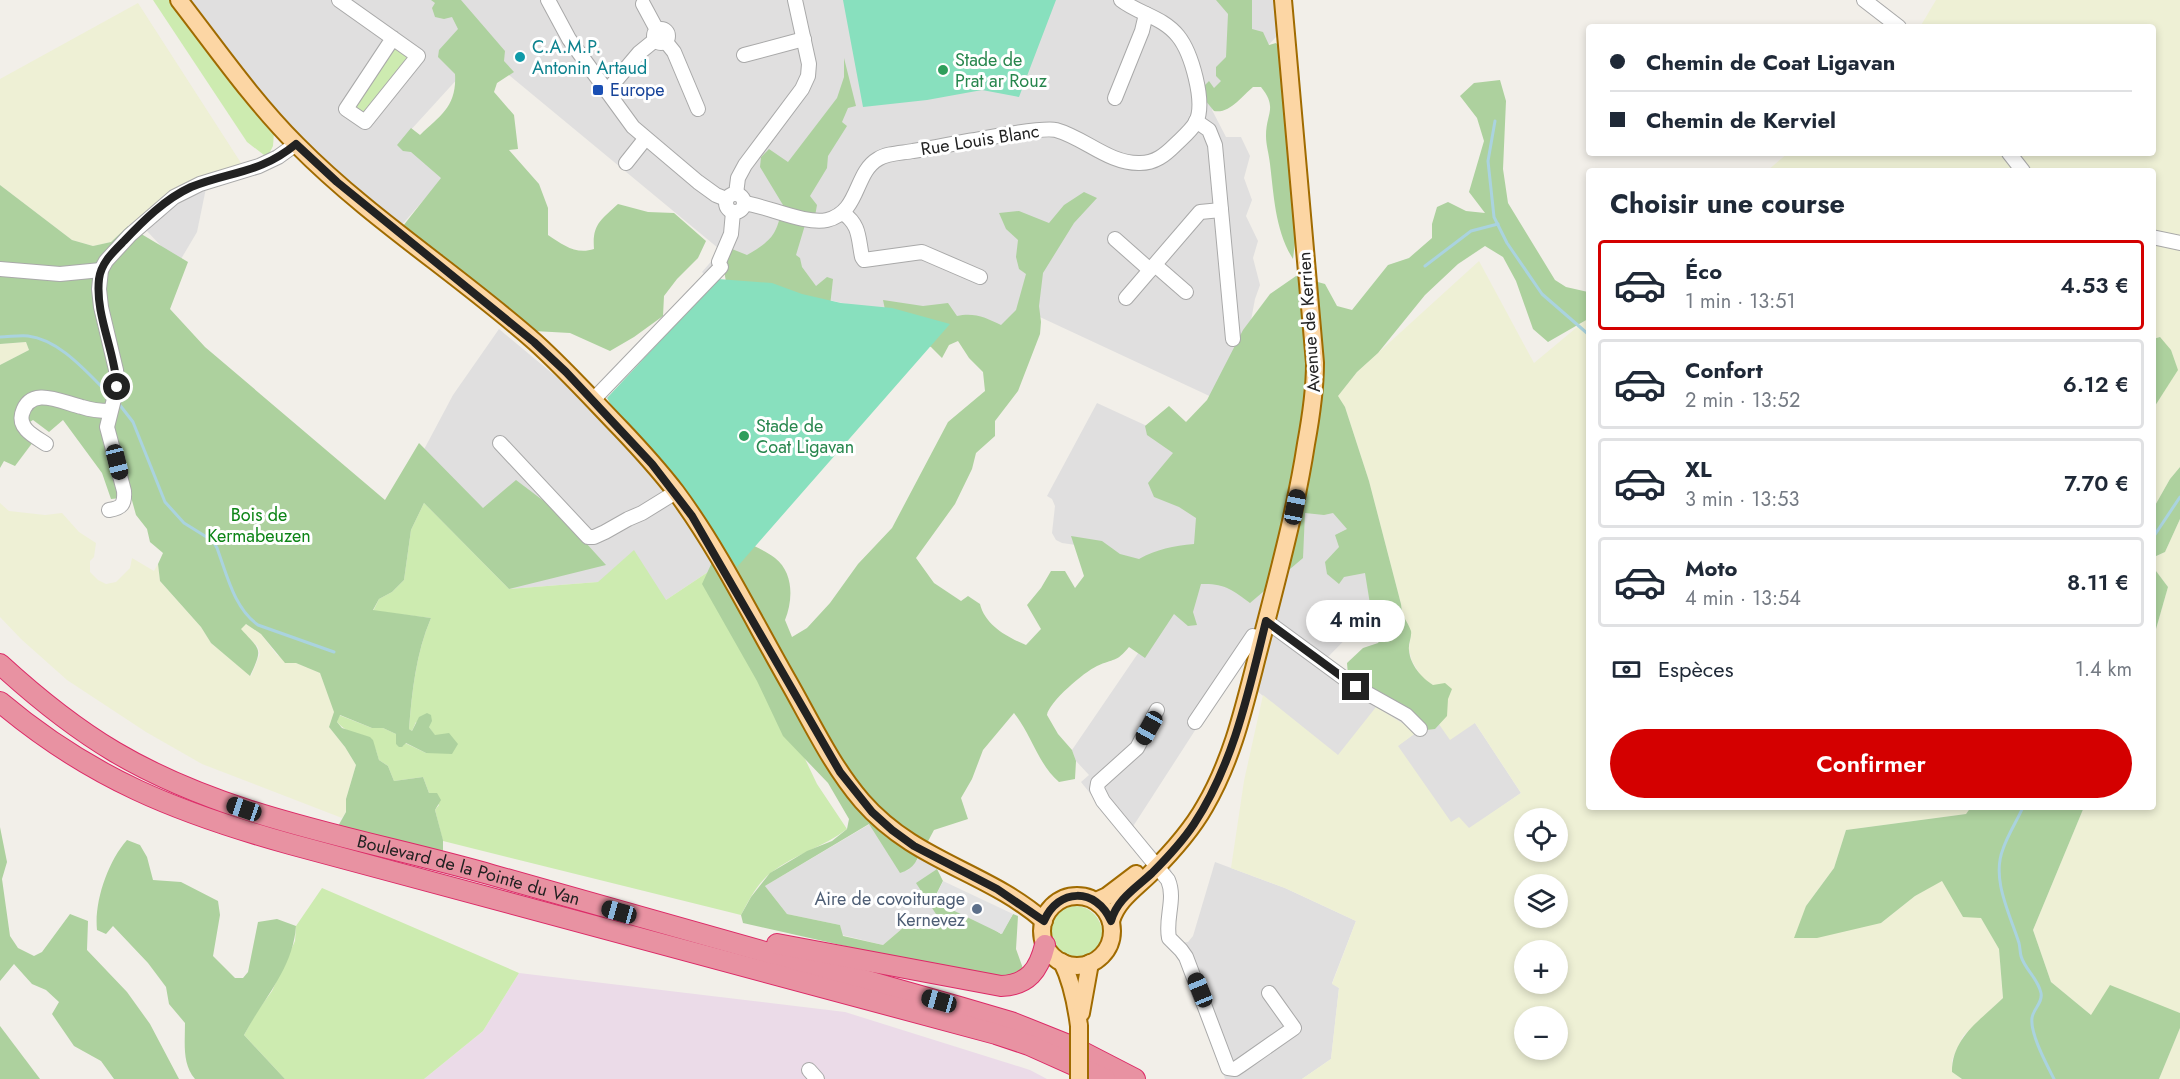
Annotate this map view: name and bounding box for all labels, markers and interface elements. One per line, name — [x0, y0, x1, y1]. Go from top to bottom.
place label: C.A.M.P. Antonin Artaud — [532, 34, 647, 81]
text: Chemin de Coat Ligavan — [1646, 46, 1896, 78]
place label: Stade de Prat ar Rouz — [955, 47, 1048, 94]
marker: C.A.M.P. Antonin Artaud — [513, 50, 527, 64]
marker: Stade de Prat ar Rouz — [936, 63, 950, 77]
place label: Europe — [610, 77, 665, 103]
marker: Europe — [591, 83, 605, 97]
text: Chemin de Kerviel — [1646, 104, 1836, 136]
street label: Rue Louis Blanc — [919, 118, 1041, 162]
text: Choisir une course — [1610, 184, 1845, 223]
street label: Avenue de Kerrien — [1291, 251, 1327, 393]
text: Éco — [1685, 255, 1722, 287]
icon: car — [1613, 258, 1667, 312]
text: 4.53 € — [2060, 269, 2129, 301]
text: 1 min · 13:51 — [1685, 287, 1796, 316]
text: Confort — [1685, 354, 1763, 386]
icon: car — [1613, 357, 1667, 411]
text: 6.12 € — [2063, 368, 2129, 400]
route start — [103, 373, 130, 400]
text: 2 min · 13:52 — [1685, 386, 1800, 415]
place label: Stade de Coat Ligavan — [756, 413, 854, 460]
marker: Stade de Coat Ligavan — [737, 429, 751, 443]
car — [104, 442, 130, 482]
text: XL — [1685, 453, 1712, 485]
icon: car — [1613, 456, 1667, 510]
text: 7.70 € — [2064, 467, 2129, 499]
text: 3 min · 13:53 — [1685, 485, 1799, 514]
car — [1283, 488, 1307, 526]
park label: Bois de Kermabeuzen — [207, 502, 311, 549]
text: Moto — [1685, 552, 1738, 584]
icon: car — [1613, 555, 1667, 609]
text: 8.11 € — [2067, 566, 2129, 598]
text: 4 min · 13:54 — [1685, 584, 1801, 613]
callout: 4 min — [1306, 600, 1406, 642]
text: 4 min — [1330, 606, 1382, 635]
icon: cash — [1610, 653, 1643, 686]
text: Espèces — [1658, 653, 1734, 685]
text: 1.4 km — [2075, 655, 2132, 684]
route end — [1342, 673, 1369, 700]
car — [1132, 708, 1166, 748]
button: Confirmer — [1610, 729, 2132, 798]
car — [224, 795, 264, 823]
map controls — [1514, 808, 1568, 1060]
button: locate — [1514, 808, 1568, 862]
street label: Boulevard de la Pointe du Van — [354, 828, 583, 912]
button: layers — [1514, 874, 1568, 928]
place label: Aire de covoiturage Kernevez — [814, 886, 966, 933]
car — [599, 898, 639, 926]
marker: Aire de covoiturage Kernevez — [970, 902, 984, 916]
button: + — [1514, 940, 1568, 994]
car — [1185, 970, 1215, 1010]
car — [919, 987, 959, 1015]
button: − — [1514, 1006, 1568, 1060]

